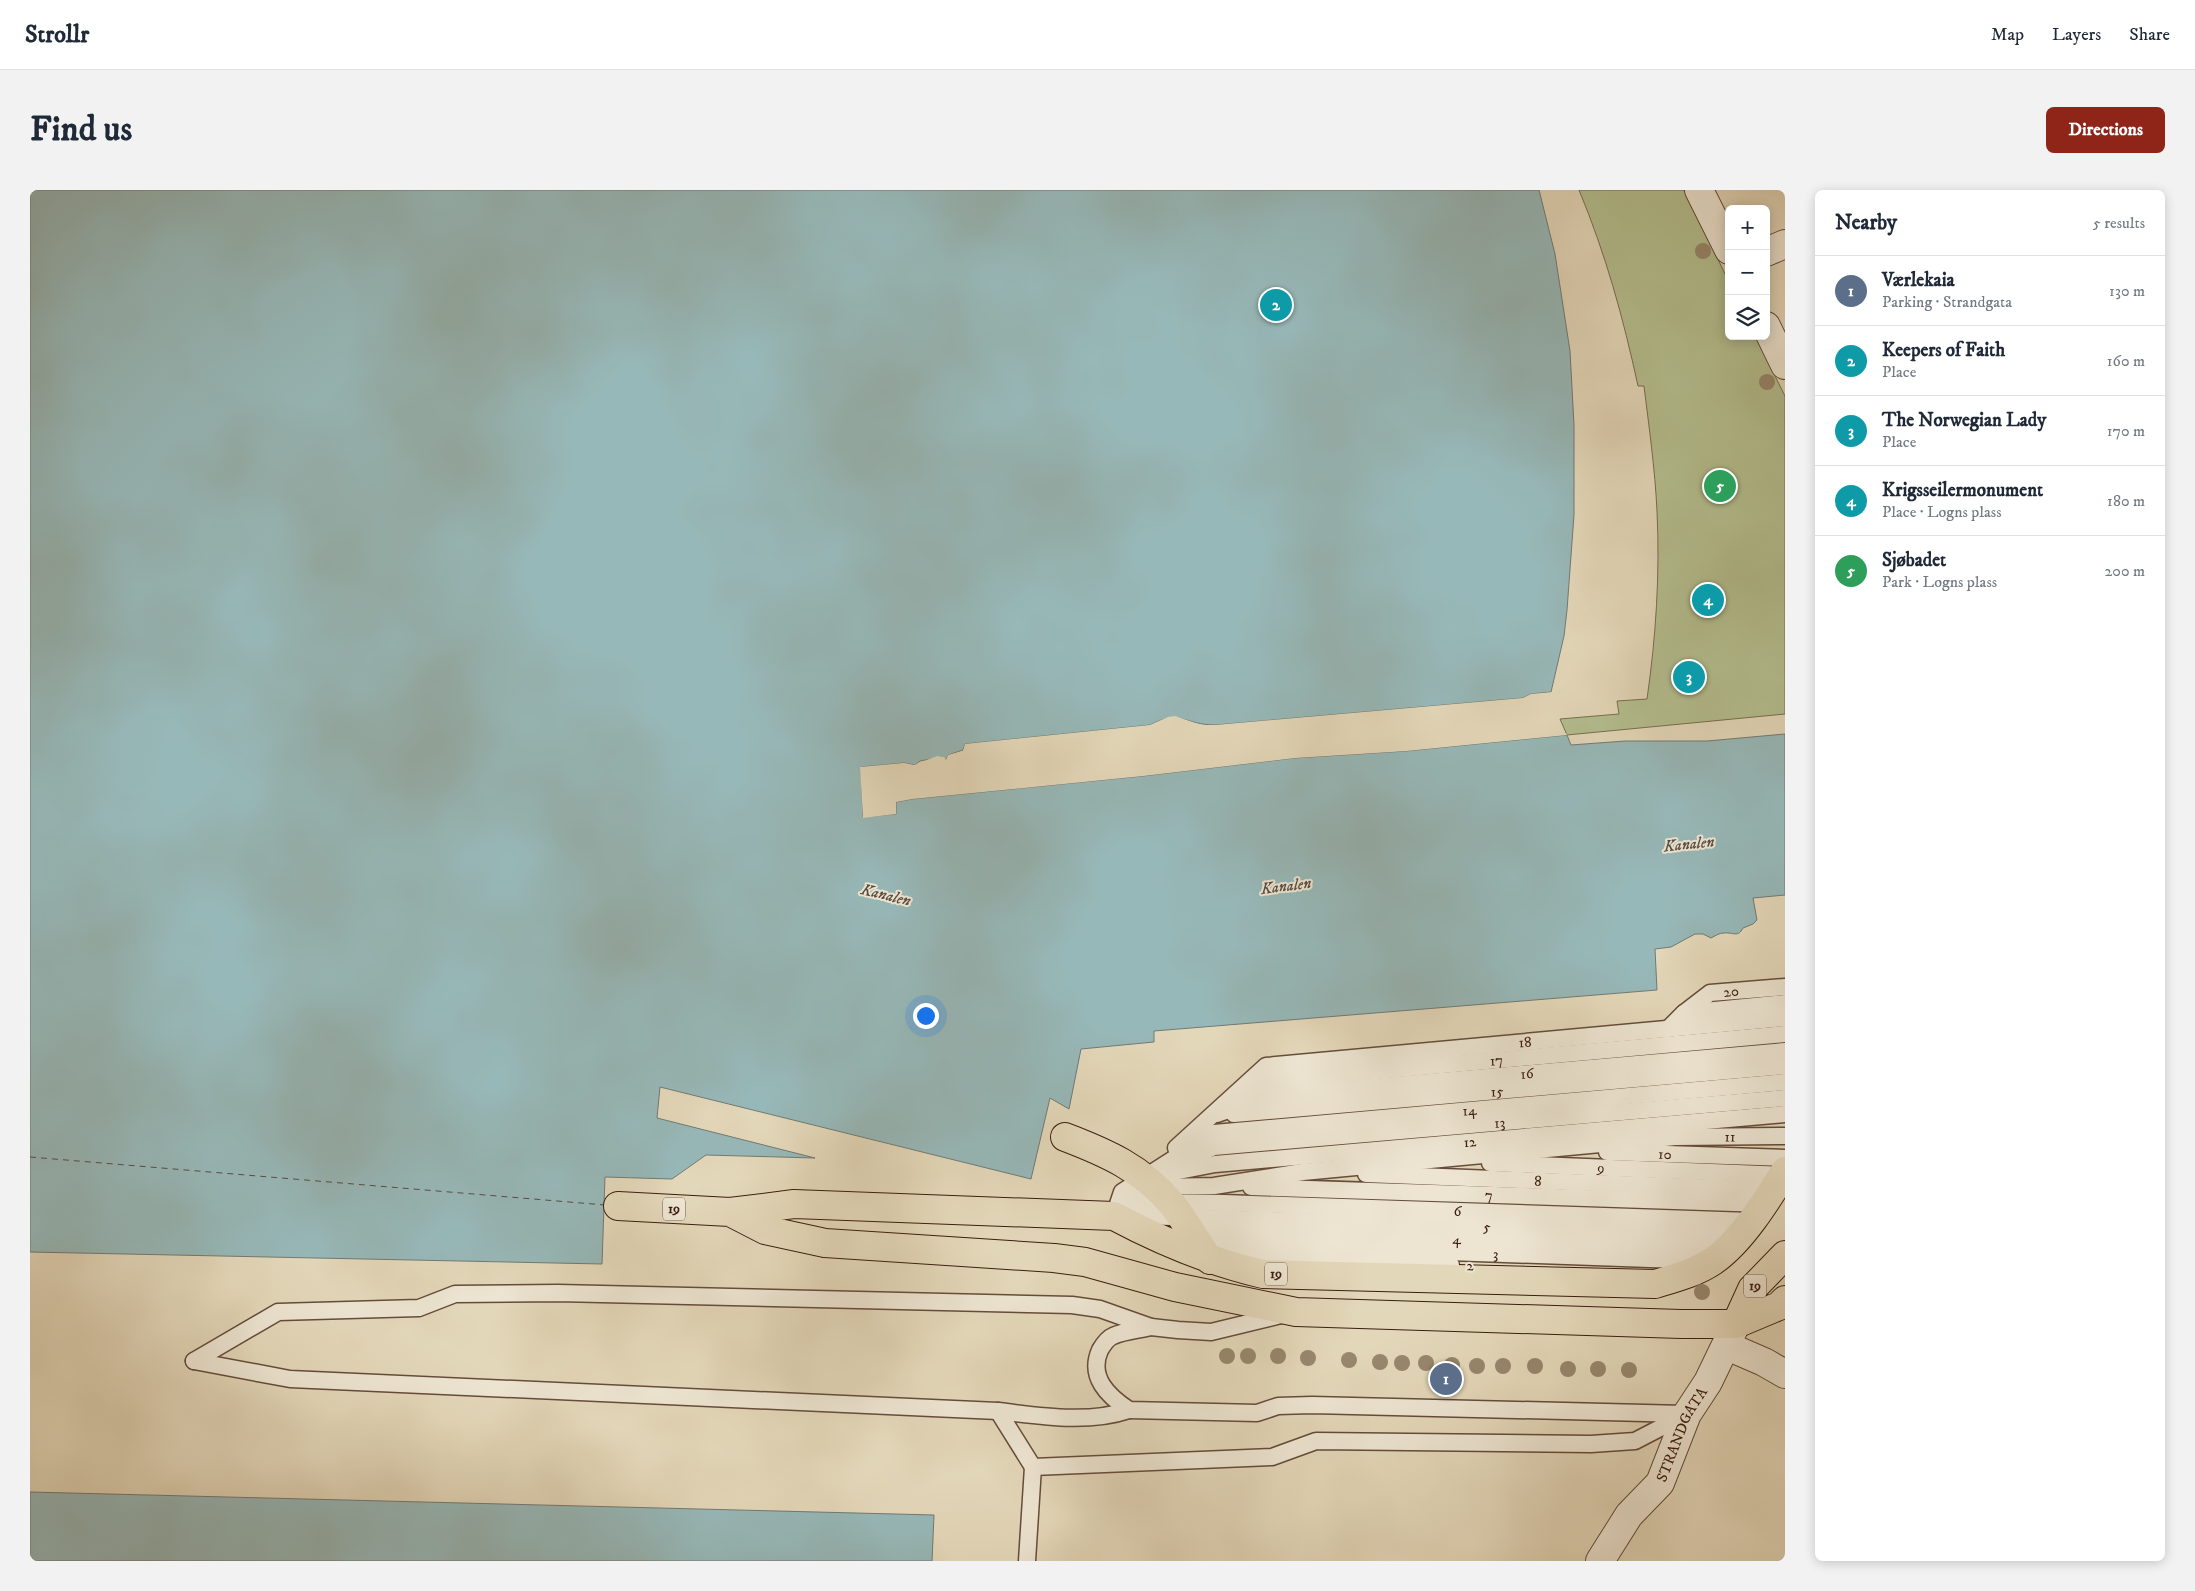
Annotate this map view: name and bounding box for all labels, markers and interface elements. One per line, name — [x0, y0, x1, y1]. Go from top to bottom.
text: Strollr — [25, 20, 89, 50]
text: Map — [1991, 24, 2024, 46]
text: Layers — [2052, 24, 2101, 46]
text: Share — [2129, 24, 2170, 46]
button: Directions — [2046, 107, 2165, 153]
text: Find us — [30, 108, 132, 152]
map controls — [1725, 205, 1770, 340]
button: + — [1725, 205, 1770, 250]
text: Nearby — [1835, 210, 1897, 236]
text: 5 results — [2093, 213, 2145, 233]
button: − — [1725, 250, 1770, 295]
text: Værlekaia — [1882, 269, 1955, 292]
text: 1 — [1848, 281, 1854, 301]
text: 130 m — [2109, 281, 2145, 301]
pin: 2 — [1260, 286, 1292, 324]
text: Parking · Strandgata — [1882, 292, 2012, 312]
button: layers — [1725, 295, 1770, 340]
text: Keepers of Faith — [1882, 339, 2005, 362]
text: 2 — [1847, 351, 1855, 371]
text: 160 m — [2107, 351, 2145, 371]
text: Place — [1882, 362, 1916, 382]
text: The Norwegian Lady — [1882, 409, 2046, 432]
text: 3 — [1848, 421, 1854, 441]
text: 170 m — [2107, 421, 2145, 441]
text: Place — [1882, 432, 1916, 452]
pin: 5 — [1704, 467, 1736, 505]
text: Krigsseilermonument — [1882, 479, 2043, 502]
text: 4 — [1846, 491, 1856, 511]
text: 180 m — [2107, 491, 2145, 511]
text: Place · Logns plass — [1882, 502, 2002, 522]
text: Sjøbadet — [1882, 549, 1946, 572]
text: 5 — [1847, 561, 1855, 581]
text: 200 m — [2104, 561, 2145, 581]
text: Park · Logns plass — [1882, 572, 1997, 592]
pin: 4 — [1692, 581, 1724, 619]
pin: 3 — [1673, 658, 1705, 696]
water label: Kanalen — [1662, 831, 1715, 857]
water label: Kanalen — [1259, 873, 1312, 899]
water label: Kanalen — [858, 879, 913, 911]
street label: 20 — [1723, 981, 1740, 1001]
your location — [913, 1003, 939, 1029]
street label: 18 — [1518, 1032, 1533, 1052]
street label: 17 — [1489, 1050, 1504, 1070]
street label: 16 — [1520, 1063, 1536, 1084]
street label: 15 — [1490, 1081, 1505, 1101]
street label: 14 — [1461, 1100, 1478, 1120]
street label: 13 — [1493, 1113, 1506, 1132]
street label: 11 — [1724, 1127, 1736, 1146]
street label: 12 — [1463, 1132, 1478, 1152]
street label: 10 — [1658, 1144, 1672, 1164]
street label: 9 — [1596, 1158, 1605, 1177]
street label: 8 — [1534, 1171, 1542, 1190]
street label: 7 — [1485, 1185, 1493, 1205]
road number: 19 — [663, 1198, 685, 1220]
street label: 6 — [1453, 1201, 1463, 1221]
street label: 5 — [1483, 1217, 1491, 1236]
street label: 4 — [1452, 1229, 1462, 1249]
street label: 3 — [1493, 1244, 1499, 1263]
street label: 2 — [1466, 1256, 1475, 1276]
road number: 19 — [1265, 1262, 1287, 1286]
road number: 19 — [1744, 1274, 1766, 1298]
pin: 1 — [1430, 1360, 1462, 1398]
street label: STRANDGATA — [1652, 1383, 1712, 1485]

